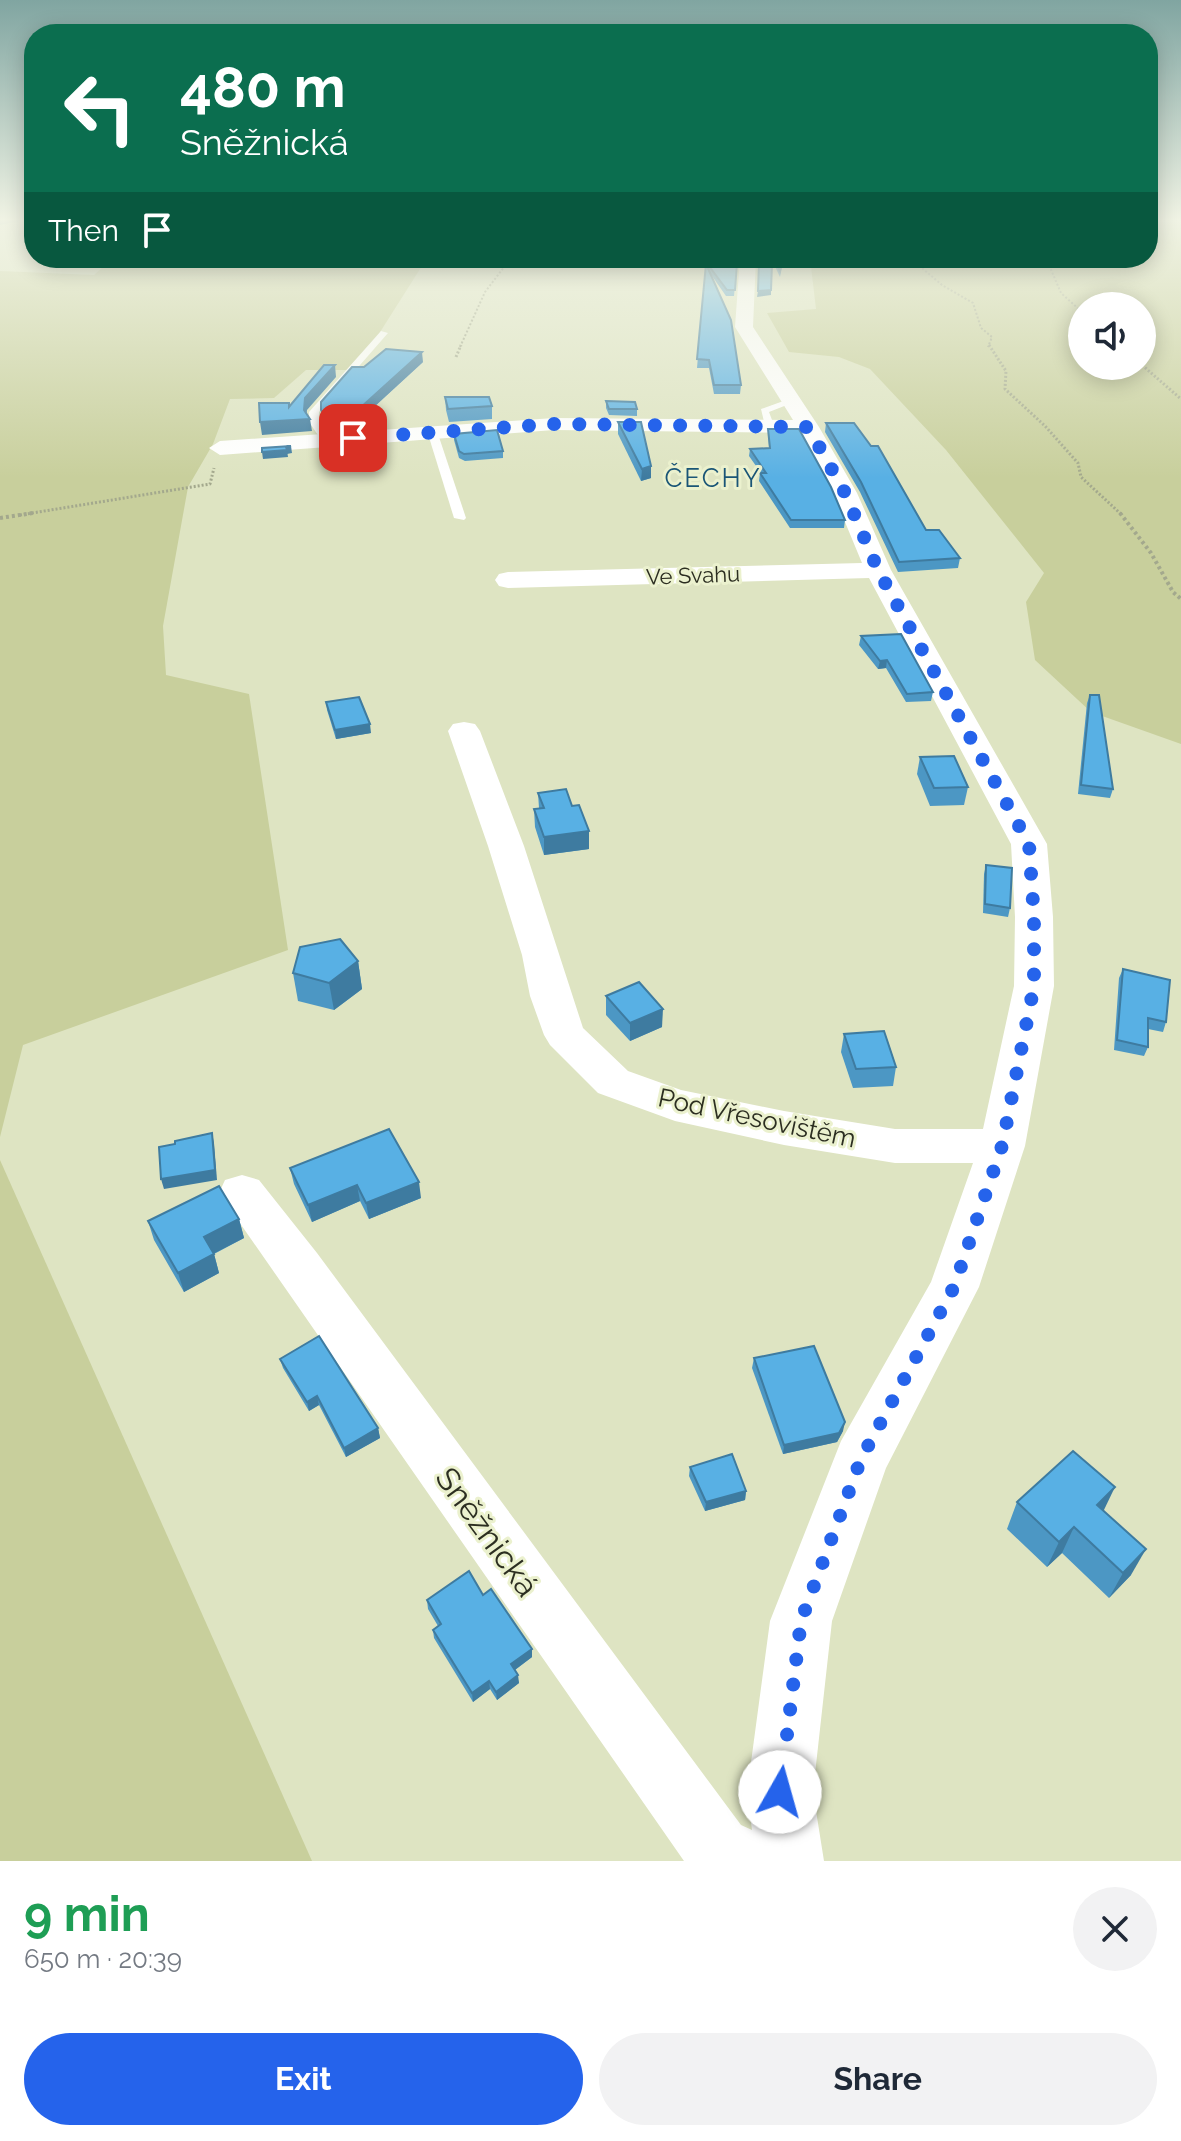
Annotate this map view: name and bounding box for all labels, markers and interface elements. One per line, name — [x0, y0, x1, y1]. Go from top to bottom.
text: 480 m — [180, 54, 346, 120]
icon: left — [48, 56, 152, 160]
text: Sněžnická — [180, 121, 349, 163]
icon: arrive — [135, 208, 179, 252]
text: Then — [48, 213, 119, 248]
map controls — [1068, 292, 1156, 380]
button: sound — [1068, 292, 1156, 380]
pin — [319, 404, 387, 472]
icon: arrive — [331, 416, 375, 460]
district label: ČECHY — [664, 462, 762, 493]
street label: Ve Svahu — [645, 560, 741, 590]
street label: Pod Vřesovištěm — [655, 1082, 859, 1154]
street label: Sněžnická — [428, 1460, 546, 1603]
position arrow — [738, 1750, 822, 1834]
text: 9 min — [24, 1886, 150, 1942]
button: close — [1073, 1887, 1157, 1971]
text: 650 m · 20:39 — [24, 1944, 182, 1974]
button: Exit — [24, 2033, 583, 2125]
button: Share — [599, 2033, 1157, 2125]

